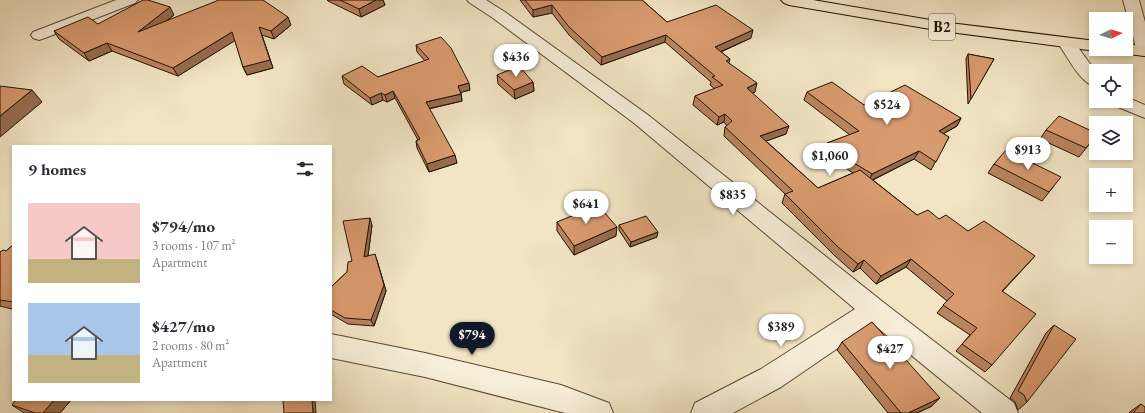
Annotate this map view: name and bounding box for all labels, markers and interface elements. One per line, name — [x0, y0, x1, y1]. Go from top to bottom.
north arrow — [1089, 12, 1133, 56]
map controls — [1089, 12, 1133, 264]
road number: B2 — [929, 14, 955, 40]
pin: $436 — [492, 44, 540, 78]
text: $436 — [503, 48, 529, 65]
button: locate — [1089, 64, 1133, 108]
pin: $524 — [863, 92, 911, 126]
text: $524 — [874, 96, 900, 113]
button: layers — [1089, 116, 1133, 160]
pin: $913 — [1004, 137, 1052, 171]
text: $913 — [1015, 141, 1041, 158]
pin: $1,060 — [797, 143, 863, 177]
text: $1,060 — [812, 147, 848, 164]
text: 9 homes — [28, 158, 86, 180]
icon: filters — [294, 158, 316, 180]
button: + — [1089, 168, 1133, 212]
pin: $835 — [709, 182, 757, 216]
text: $835 — [720, 186, 746, 203]
pin: $641 — [562, 191, 610, 225]
text: $641 — [573, 195, 599, 212]
text: $794/mo — [152, 215, 215, 237]
icon: home — [60, 219, 108, 267]
button: − — [1089, 220, 1133, 264]
text: 3 rooms · 107 m² — [152, 237, 236, 254]
text: Apartment — [152, 254, 207, 271]
pin: $389 — [757, 314, 805, 348]
text: $427/mo — [152, 315, 215, 337]
text: $389 — [768, 318, 794, 335]
icon: home — [60, 319, 108, 367]
pin: $794 — [448, 322, 496, 356]
text: $794 — [459, 326, 485, 343]
pin: $427 — [866, 336, 914, 370]
text: 2 rooms · 80 m² — [152, 337, 229, 354]
text: $427 — [877, 340, 903, 357]
text: Apartment — [152, 354, 207, 371]

